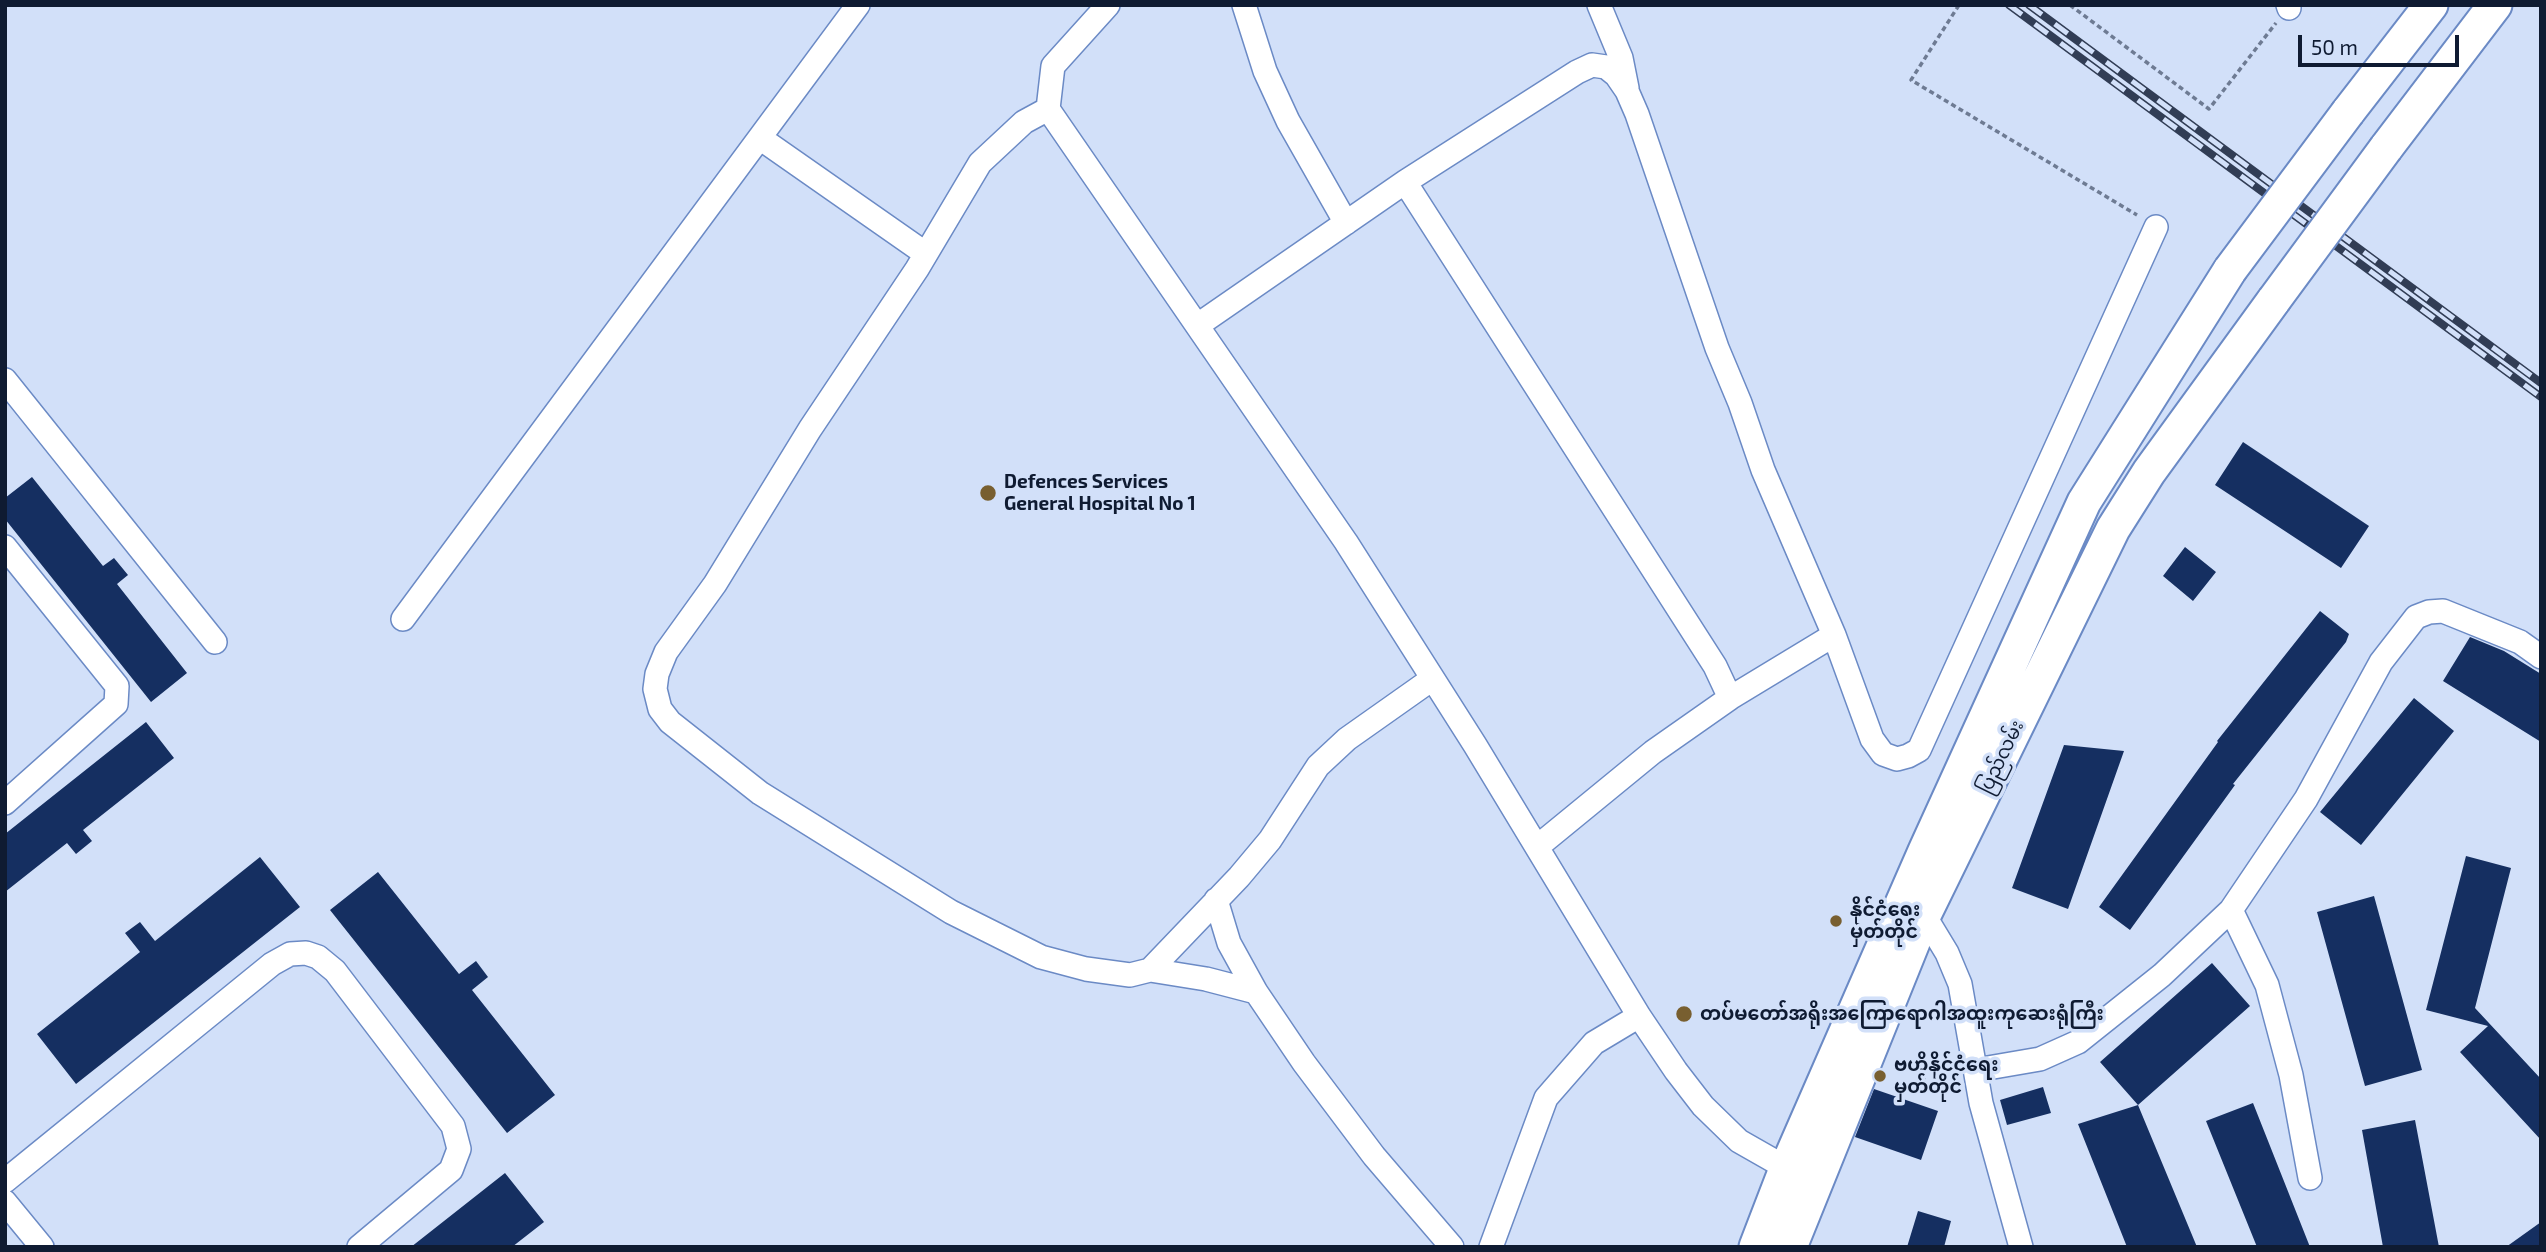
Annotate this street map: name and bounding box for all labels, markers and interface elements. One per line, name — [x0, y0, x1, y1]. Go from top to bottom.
scale bar — [2301, 21, 2462, 65]
text: 50 m — [2311, 34, 2358, 59]
place label: Defences Services General Hospital No 1 — [1004, 471, 1196, 515]
marker: Defences Services General Hospital No 1 — [978, 483, 998, 503]
street label: ပြည်လမ်း — [1973, 716, 2029, 798]
place label: နိုင်ငံရေး မှတ်တိုင် — [1850, 899, 1920, 943]
marker: နိုင်ငံရေး မှတ်တိုင် — [1828, 913, 1844, 929]
place label: တပ်မတော်အရိုးအကြောရောဂါအထူးကုဆေးရုံကြီး — [1700, 1003, 2104, 1025]
marker: တပ်မတော်အရိုးအကြောရောဂါအထူးကုဆေးရုံကြီး — [1674, 1004, 1694, 1024]
place label: ဗဟိုနိုင်ငံရေး မှတ်တိုင် — [1894, 1054, 1999, 1098]
marker: ဗဟိုနိုင်ငံရေး မှတ်တိုင် — [1872, 1068, 1888, 1084]

